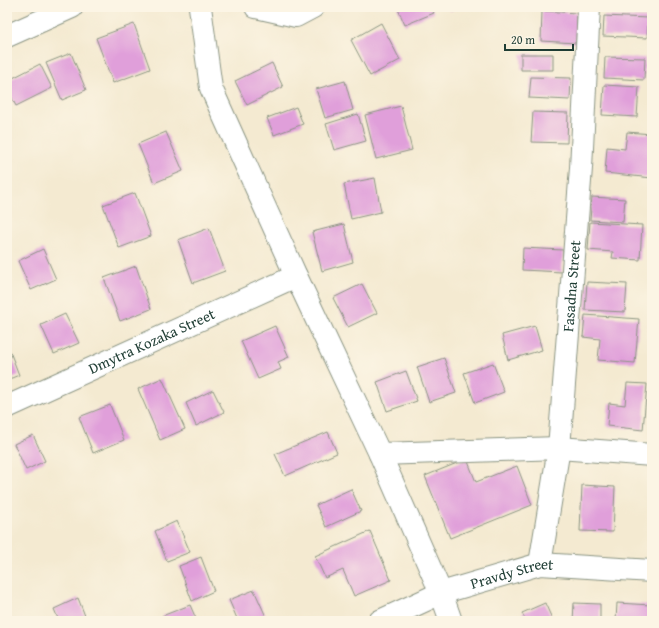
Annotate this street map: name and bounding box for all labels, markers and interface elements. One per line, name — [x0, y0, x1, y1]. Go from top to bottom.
scale bar — [505, 26, 573, 52]
text: 20 m — [511, 31, 535, 48]
street label: Fasadna Street — [557, 239, 585, 333]
street label: Dmytra Kozaka Street — [85, 303, 219, 379]
street label: Pravdy Street — [468, 553, 555, 594]

